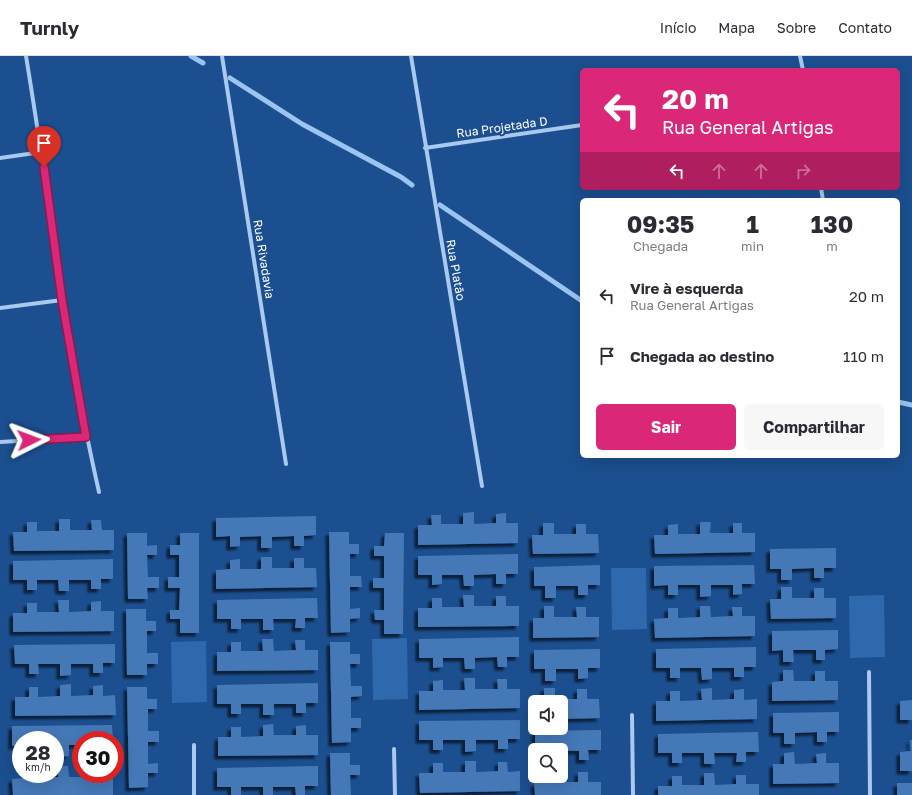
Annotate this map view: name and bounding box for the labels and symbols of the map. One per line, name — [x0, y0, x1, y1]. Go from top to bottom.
street label: Rua Projetada D — [455, 113, 549, 141]
pin — [27, 126, 61, 167]
street label: Rua Rivadavia — [250, 218, 278, 300]
street label: Rua Platão — [443, 238, 469, 302]
position arrow — [8, 419, 50, 461]
speed limit sign: 30 — [72, 731, 124, 783]

